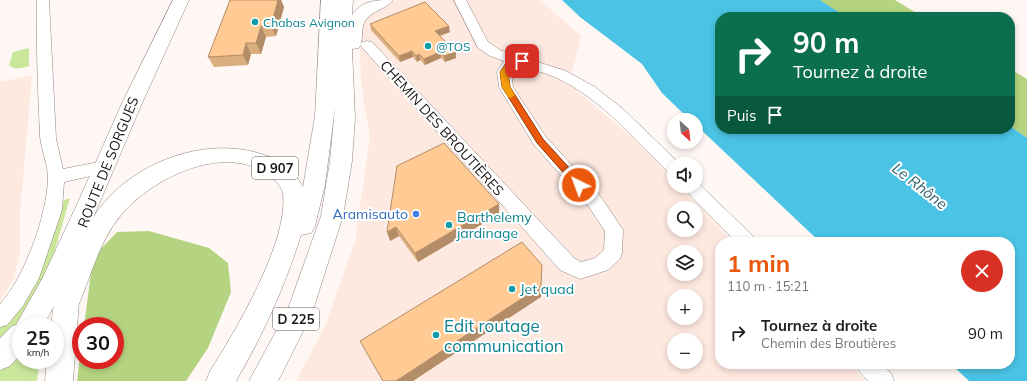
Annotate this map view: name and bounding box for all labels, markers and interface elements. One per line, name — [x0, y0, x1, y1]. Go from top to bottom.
place label: Chabas Avignon — [263, 15, 355, 30]
marker: Chabas Avignon — [250, 17, 260, 27]
text: 90 m — [793, 25, 859, 60]
icon: right — [727, 28, 779, 80]
place label: @TOS — [436, 39, 471, 54]
marker: @TOS — [423, 41, 433, 51]
pin — [505, 44, 539, 78]
icon: arrive — [511, 50, 533, 72]
street label: CHEMIN DES BROUTIÈRES — [376, 57, 508, 200]
text: Tournez à droite — [793, 60, 927, 83]
street label: ROUTE DE SORGUES — [73, 94, 143, 230]
icon: arrive — [764, 104, 786, 126]
text: Puis — [727, 106, 756, 125]
north arrow — [667, 113, 703, 149]
map controls — [667, 113, 703, 369]
road number: D 907 — [252, 157, 298, 179]
button: sound — [667, 157, 703, 193]
water label: Le Rhône — [889, 159, 951, 213]
position arrow — [558, 164, 600, 206]
button: search — [667, 201, 703, 237]
place label: Aramisauto — [332, 205, 408, 223]
place label: Barthelemy jardinage — [456, 208, 532, 242]
marker: Aramisauto — [411, 209, 421, 219]
marker: Barthelemy jardinage — [444, 220, 454, 230]
button: layers — [667, 245, 703, 281]
text: 1 min — [727, 248, 790, 278]
button: close — [961, 250, 1003, 292]
text: 110 m · 15:21 — [727, 278, 809, 294]
place label: Jet quad — [520, 280, 574, 298]
marker: Jet quad — [507, 284, 517, 294]
button: + — [667, 289, 703, 325]
road number: D 225 — [273, 308, 319, 330]
place label: Edit routage communication — [444, 315, 564, 356]
text: Tournez à droite — [761, 316, 877, 335]
speed limit sign: 30 — [72, 317, 124, 369]
icon: right — [727, 322, 749, 344]
text: 90 m — [968, 324, 1003, 343]
text: 25 — [26, 325, 50, 350]
marker: Edit routage communication — [431, 330, 441, 340]
button: − — [667, 333, 703, 369]
text: Chemin des Broutières — [761, 335, 896, 351]
text: km/h — [27, 346, 49, 359]

